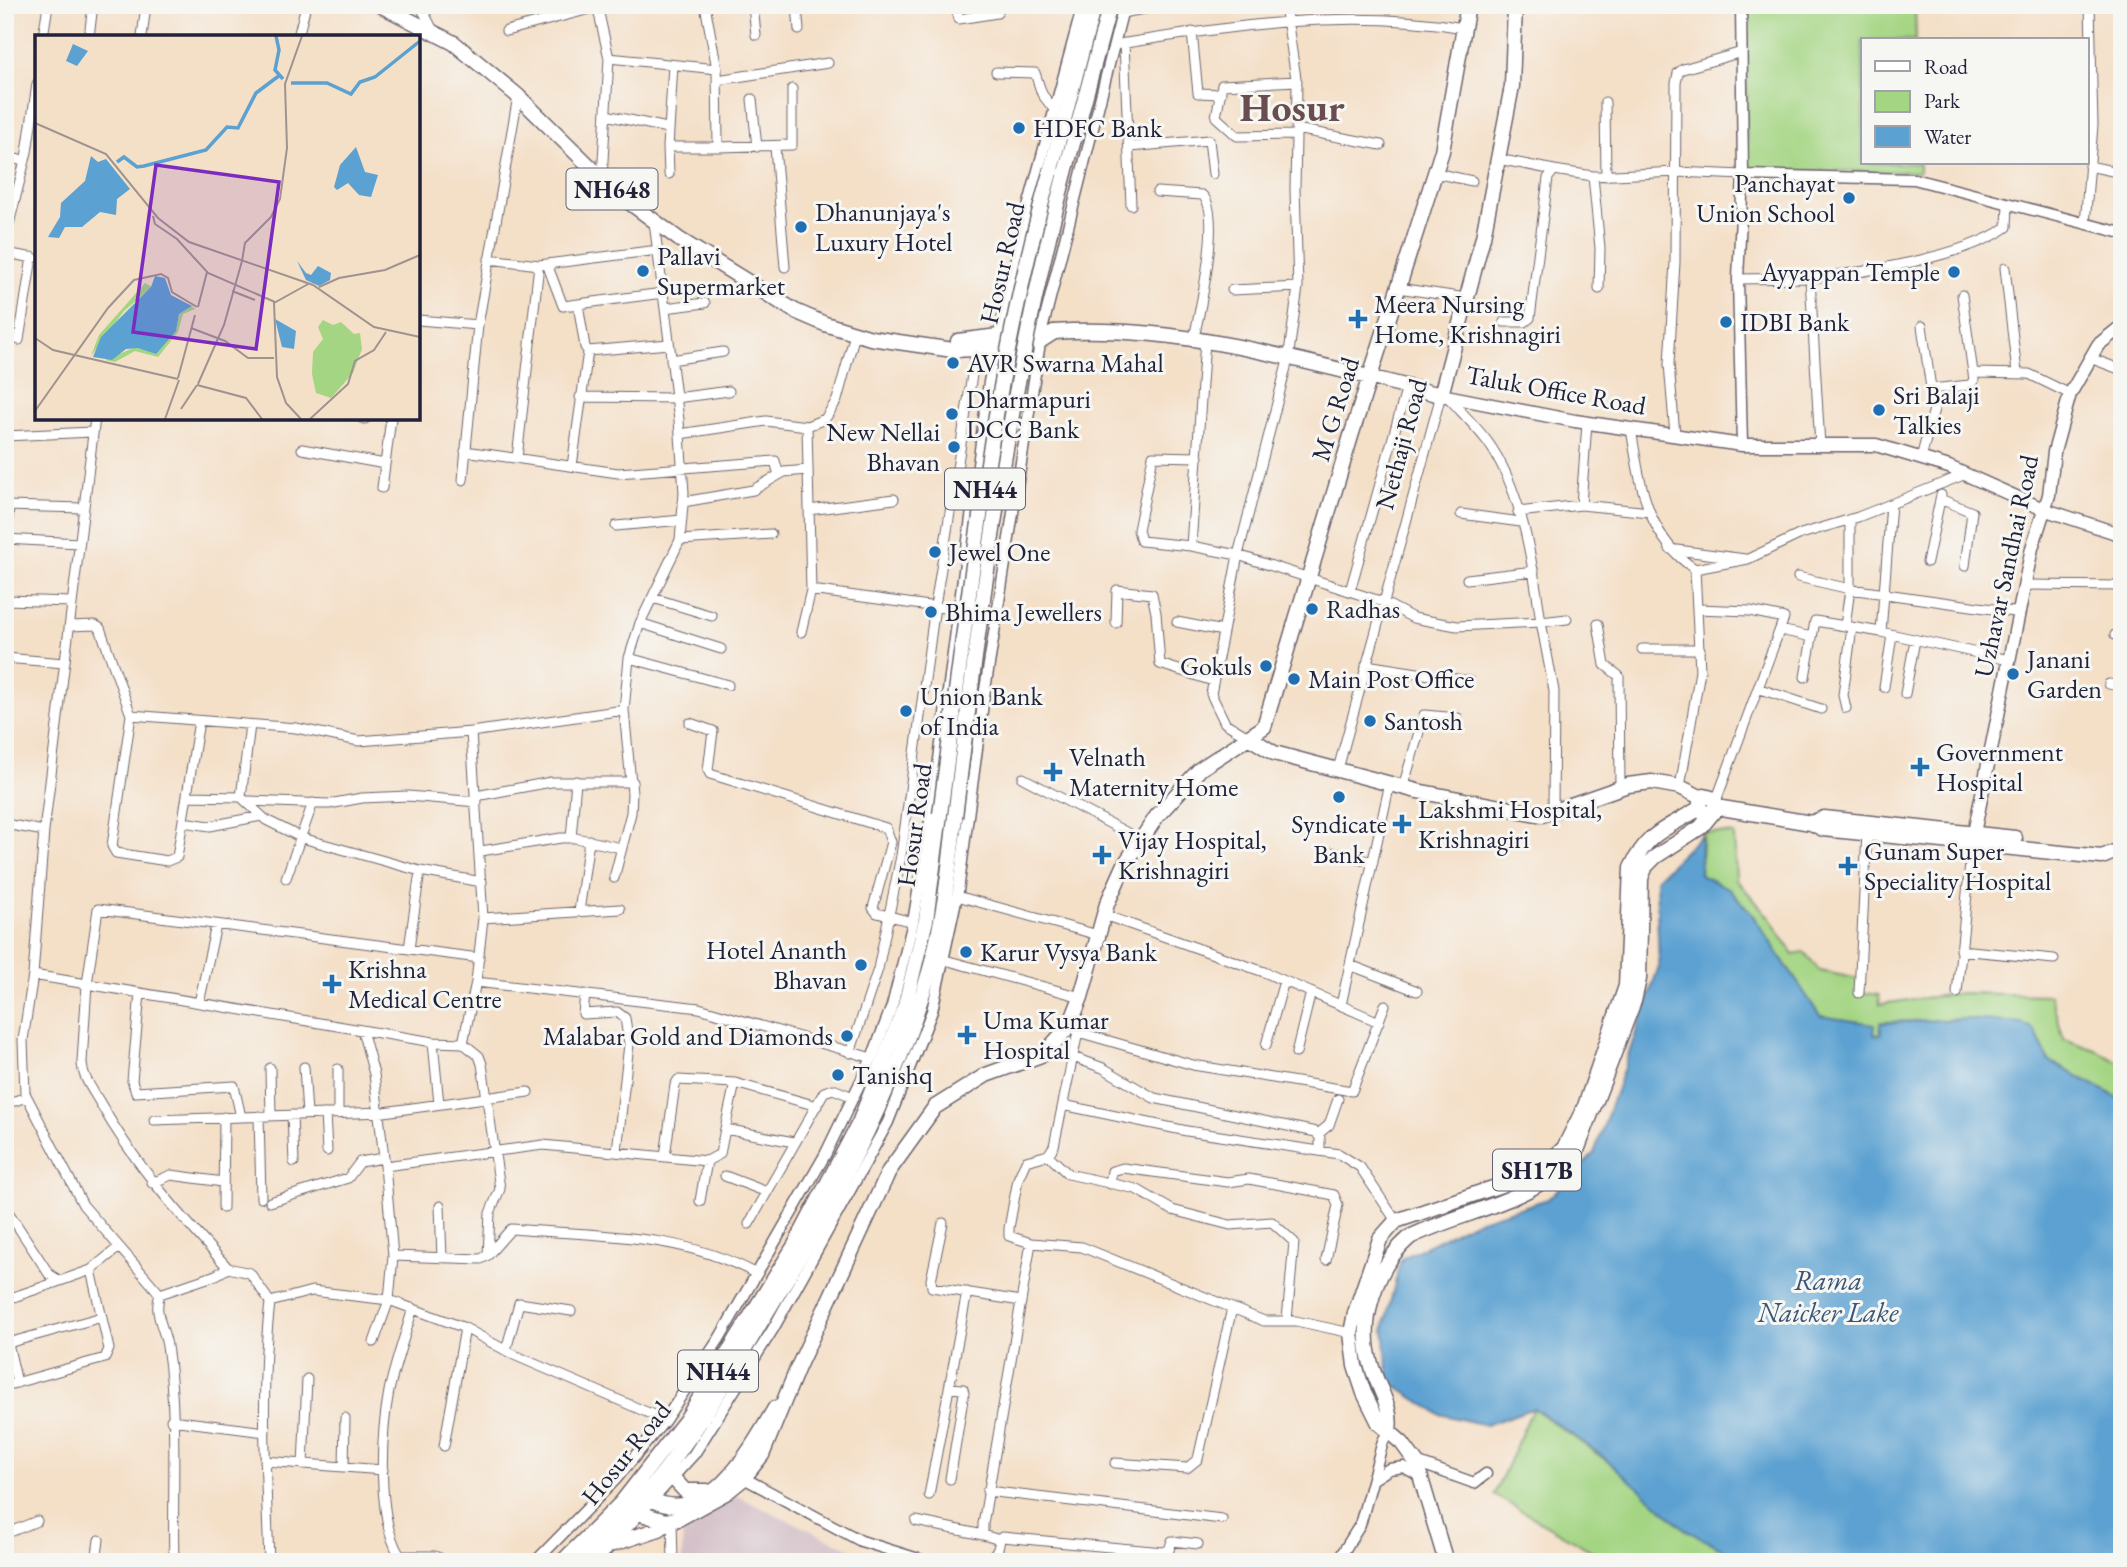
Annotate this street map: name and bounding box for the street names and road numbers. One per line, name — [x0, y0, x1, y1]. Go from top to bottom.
road number: NH648 — [566, 168, 658, 210]
street label: Hosur Road — [971, 198, 1033, 327]
street label: M G Road — [1303, 352, 1367, 465]
street label: Taluk Office Road — [1463, 357, 1650, 423]
street label: Nethaji Road — [1367, 374, 1435, 513]
street label: Uzhavar Sandhai Road — [1966, 451, 2046, 680]
road number: NH44 — [945, 468, 1025, 510]
street label: Hosur Road — [889, 760, 940, 889]
road number: SH17B — [1493, 1150, 1581, 1190]
road number: NH44 — [678, 1350, 758, 1392]
street label: Hosur Road — [574, 1393, 679, 1512]

